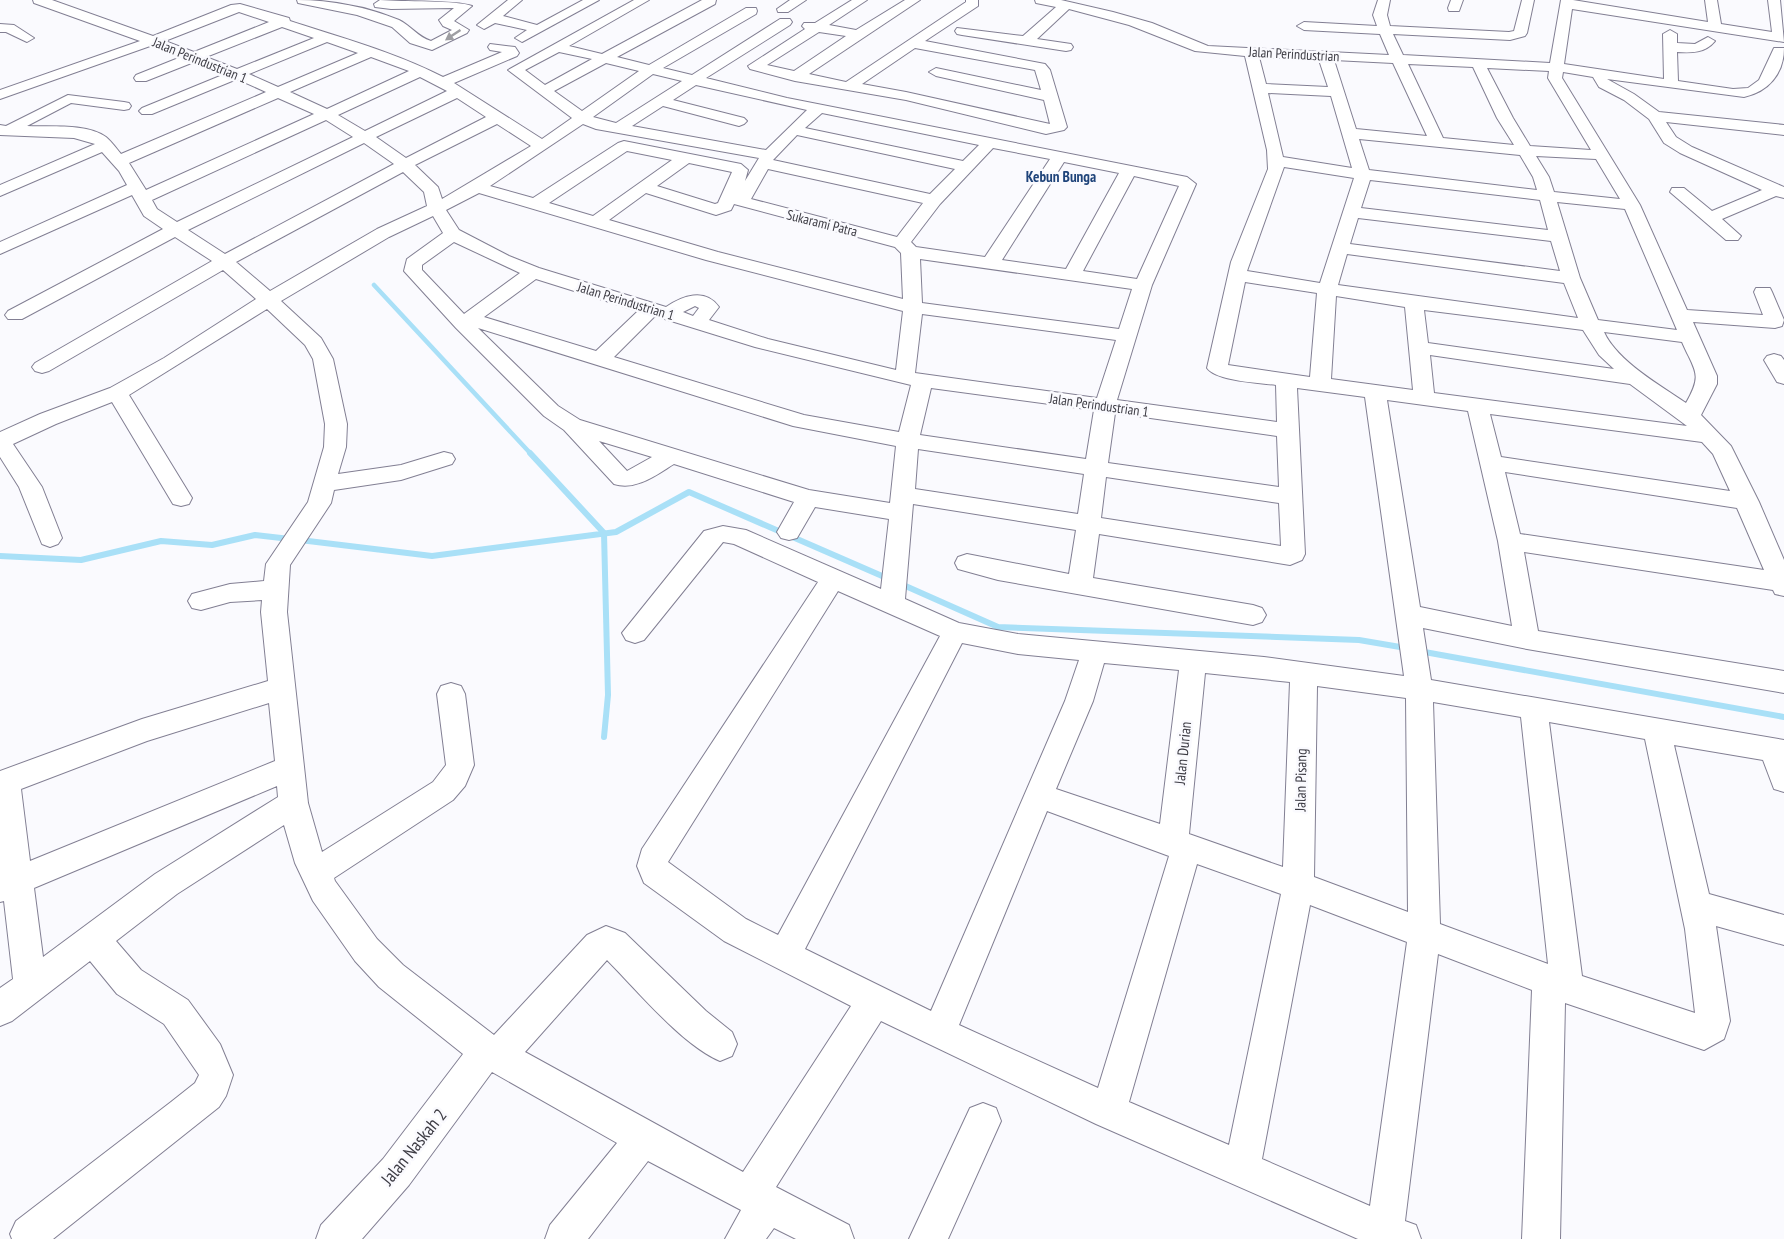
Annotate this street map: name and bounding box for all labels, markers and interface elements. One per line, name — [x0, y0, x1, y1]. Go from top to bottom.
one-way arrow — [445, 30, 462, 41]
street label: Jalan Perindustrian 1 — [149, 32, 250, 87]
street label: Jalan Perindustrian — [1247, 43, 1340, 65]
district label: Kebun Bunga — [1026, 167, 1096, 186]
street label: Sukarami Patra — [785, 205, 859, 241]
street label: Jalan Perindustrian 1 — [574, 277, 677, 324]
street label: Jalan Perindustrian 1 — [1047, 389, 1150, 421]
street label: Jalan Durian — [1170, 721, 1195, 786]
street label: Jalan Pisang — [1290, 748, 1311, 813]
street label: Jalan Naskah 2 — [375, 1104, 451, 1190]

